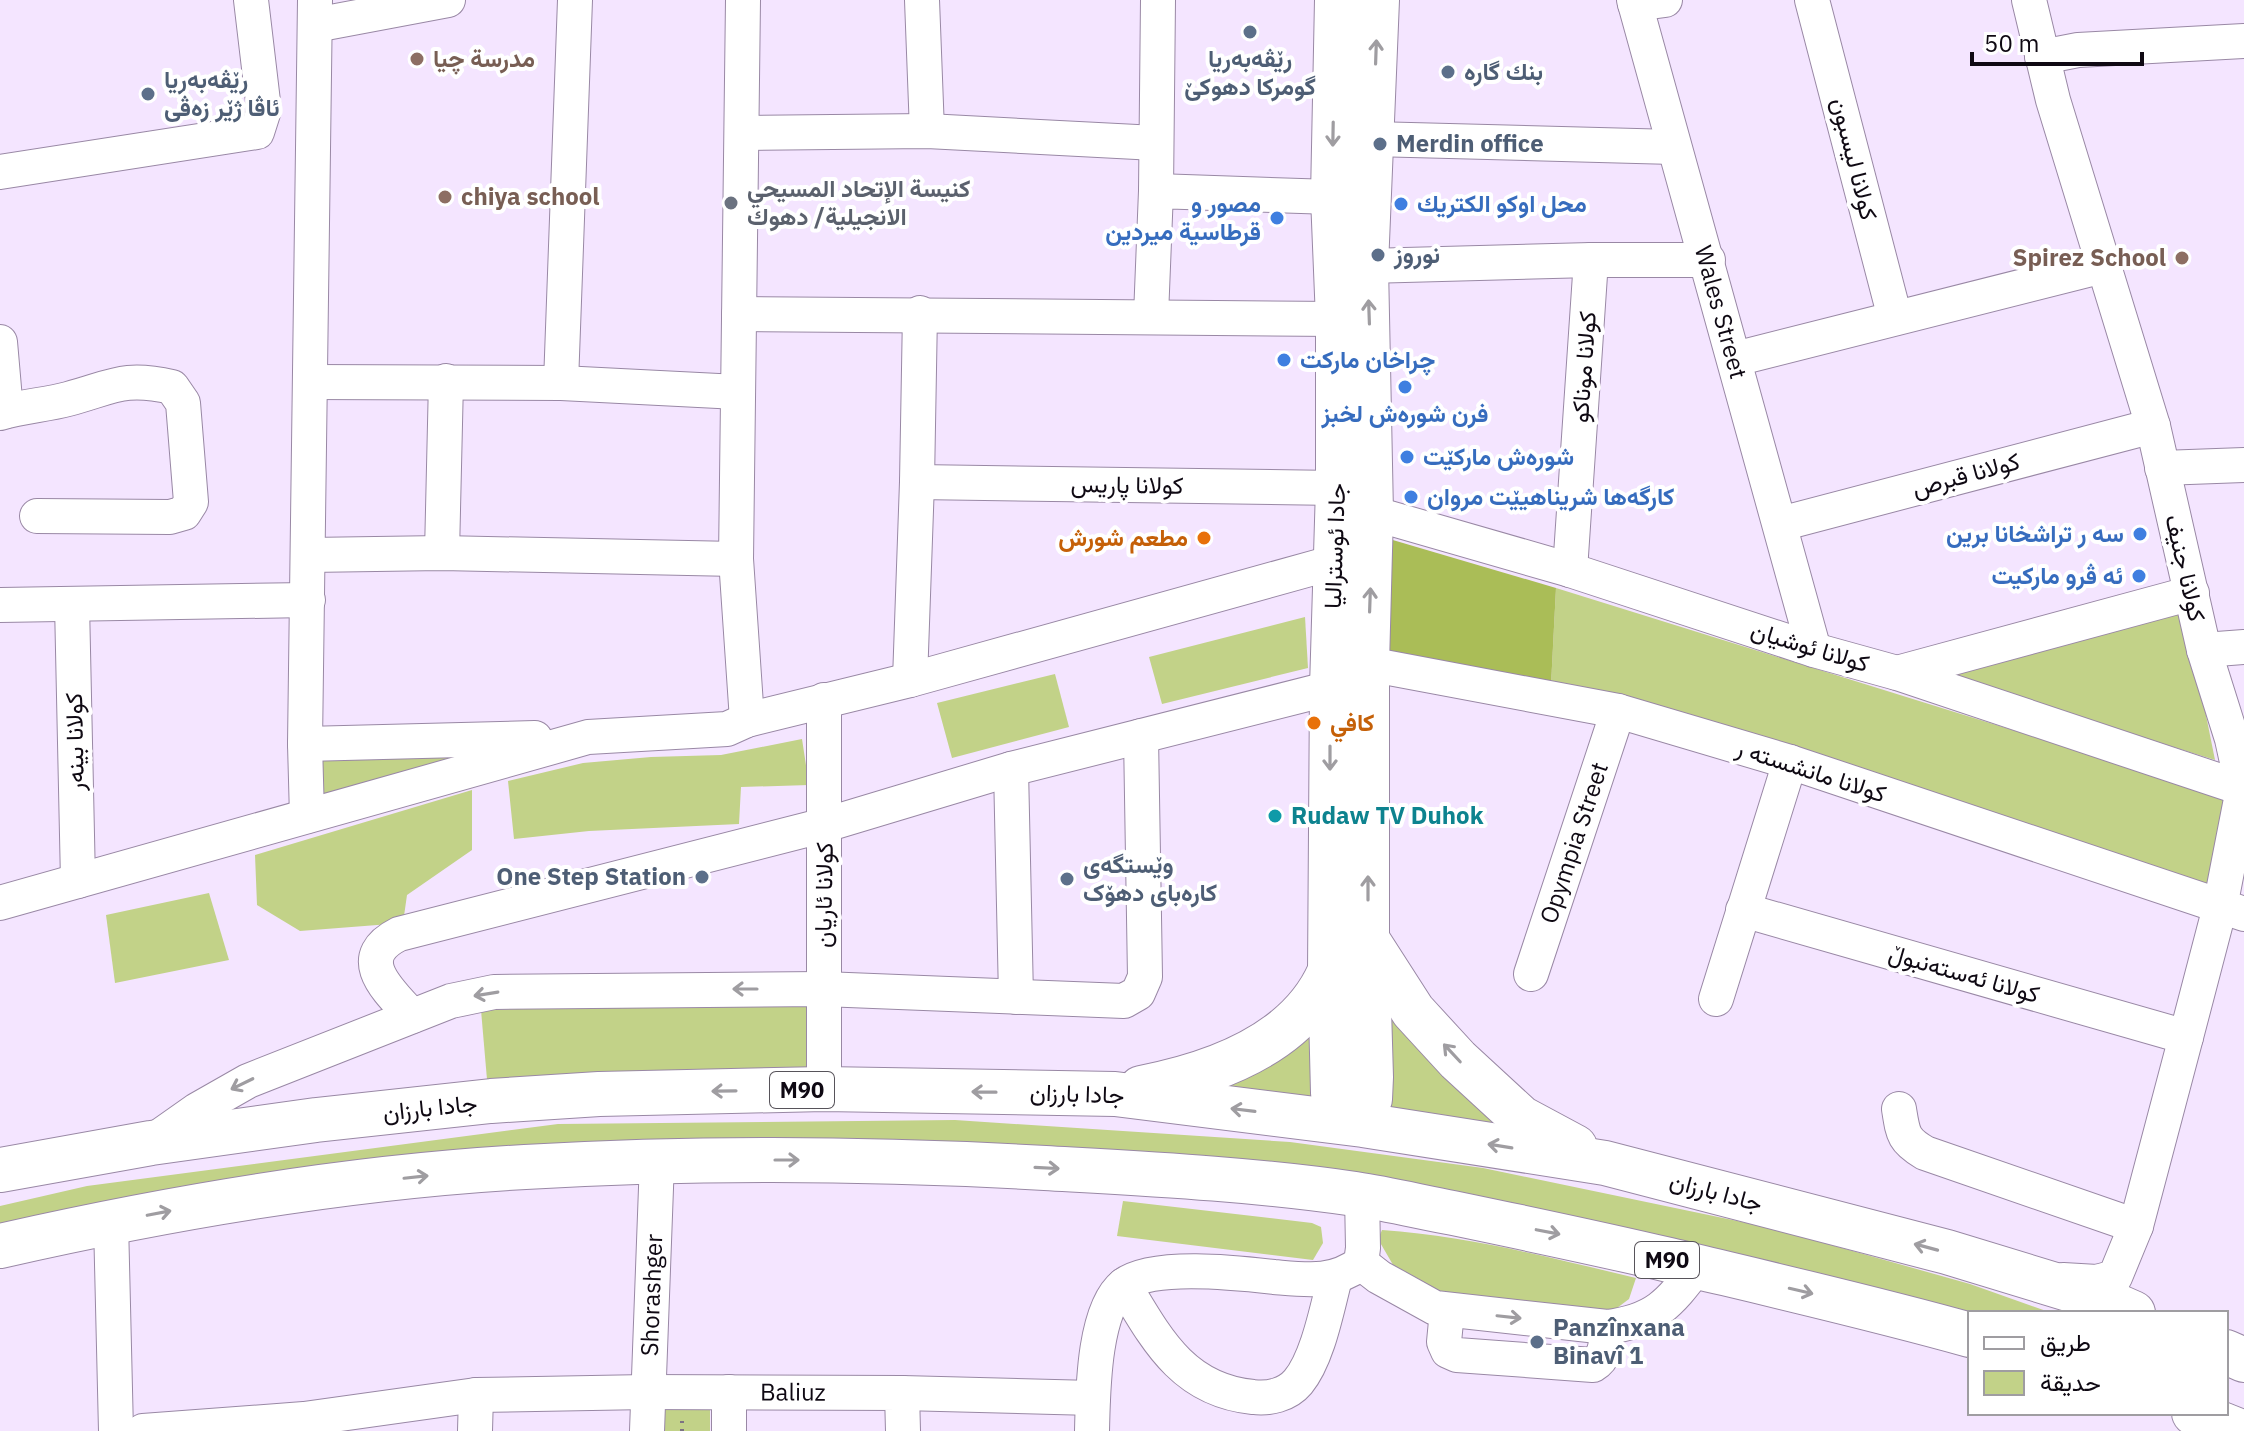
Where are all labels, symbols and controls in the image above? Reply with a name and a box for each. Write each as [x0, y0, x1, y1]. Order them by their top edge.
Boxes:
scale bar [1972, 16, 2142, 66]
marker: رێڤه‌به‌ریا گومركا دهوكێ [1241, 23, 1259, 41]
text: 50 m [1984, 27, 2039, 59]
one-way arrow [1368, 39, 1383, 66]
place label: مدرسة چيا [433, 42, 535, 75]
place label: رێڤه‌به‌ریا گومركا دهوكێ [1184, 42, 1316, 102]
marker: مدرسة چيا [408, 50, 426, 68]
place label: بنك گاره [1464, 55, 1543, 87]
place label: رێڤەبەریا ئاڤا ژێر زەڤی [164, 63, 280, 123]
marker: بنك گاره [1439, 63, 1457, 81]
marker: رێڤەبەریا ئاڤا ژێر زەڤی [139, 85, 157, 103]
street label: كولانا ليسبون [1824, 94, 1886, 223]
one-way arrow [1326, 120, 1341, 147]
place label: Merdin office [1396, 127, 1544, 159]
marker: Merdin office [1371, 135, 1389, 153]
place label: كنيسة الإتحاد المسيحي الانجيلية/ دهوك [747, 172, 970, 232]
place label: chiya school [461, 180, 600, 212]
place label: مصور و قرطاسية ميردين [1105, 187, 1261, 247]
place label: محل اوكو الكتريك [1417, 187, 1587, 219]
marker: chiya school [436, 188, 454, 206]
marker: كنيسة الإتحاد المسيحي الانجيلية/ دهوك [722, 194, 740, 212]
marker: محل اوكو الكتريك [1392, 195, 1410, 213]
marker: مصور و قرطاسية ميردين [1268, 209, 1286, 227]
place label: نوروز [1393, 238, 1440, 270]
place label: Spirez School [2012, 241, 2166, 273]
street label: Wales Street [1688, 242, 1755, 382]
marker: نوروز [1369, 246, 1387, 264]
marker: Spirez School [2173, 249, 2191, 267]
one-way arrow [1361, 299, 1376, 326]
street label: كولانا موناكو [1563, 310, 1603, 424]
place label: چراخان ماركت [1300, 343, 1435, 376]
marker: چراخان ماركت [1275, 351, 1293, 369]
marker: فرن شوره‌ش لخبز [1396, 378, 1414, 396]
place label: فرن شوره‌ش لخبز [1321, 397, 1488, 429]
place label: شوره‌ش ماركێت [1423, 440, 1574, 472]
street label: كولانا قبرص [1908, 444, 2023, 504]
marker: شوره‌ش ماركێت [1398, 448, 1416, 466]
street label: كولانا پاریس [1070, 467, 1184, 502]
place label: كارگه‌ها شريناهيێت مروان [1427, 480, 1675, 512]
street label: جادا ئوسترالیا [1316, 483, 1352, 609]
marker: كارگه‌ها شريناهيێت مروان [1402, 488, 1420, 506]
street label: كولانا جنيف [2158, 511, 2214, 624]
place label: سه ر تراشخانا برين [1946, 517, 2124, 549]
place label: مطعم شورش [1058, 521, 1188, 554]
marker: سه ر تراشخانا برين [2131, 525, 2149, 543]
marker: مطعم شورش [1195, 529, 1213, 547]
place label: ئه ڤرو ماركيت [1992, 559, 2123, 591]
marker: ئه ڤرو ماركيت [2130, 567, 2148, 585]
one-way arrow [1362, 587, 1377, 614]
street label: كولانا ئوشيان [1747, 613, 1873, 679]
street label: كولانا بینه‌ر [57, 693, 91, 792]
place label: كافي [1330, 706, 1375, 743]
marker: كافي [1305, 714, 1323, 732]
street label: كولانا مانشسته ر [1731, 730, 1890, 809]
one-way arrow [1323, 744, 1338, 771]
street label: Opympia Street [1532, 758, 1615, 927]
place label: Rudaw TV Duhok [1291, 799, 1484, 831]
marker: Rudaw TV Duhok [1266, 807, 1284, 825]
street label: كولانا ئاريان [806, 842, 840, 948]
place label: وێستگەی کارەبای دهۆک [1083, 848, 1217, 908]
place label: One Step Station [496, 860, 686, 892]
marker: One Step Station [693, 868, 711, 886]
marker: وێستگەی کارەبای دهۆک [1058, 870, 1076, 888]
one-way arrow [1360, 875, 1376, 902]
street label: كولانا ئەستەنبوڵ [1885, 936, 2043, 1010]
one-way arrow [732, 981, 759, 997]
one-way arrow [474, 987, 499, 1002]
one-way arrow [1443, 1044, 1461, 1064]
road number: M90 [770, 1072, 834, 1108]
street label: جادا بارزان [1029, 1075, 1125, 1111]
one-way arrow [231, 1077, 255, 1092]
one-way arrow [711, 1083, 738, 1099]
one-way arrow [971, 1084, 998, 1099]
street label: جادا بارزان [381, 1086, 479, 1128]
one-way arrow [1230, 1102, 1257, 1117]
one-way arrow [1488, 1138, 1514, 1153]
one-way arrow [773, 1152, 800, 1168]
one-way arrow [1033, 1161, 1060, 1176]
street label: جادا بارزان [1666, 1163, 1766, 1219]
one-way arrow [402, 1169, 429, 1184]
one-way arrow [145, 1205, 171, 1220]
one-way arrow [1535, 1225, 1560, 1240]
street label: Shorashger [633, 1233, 669, 1357]
one-way arrow [1913, 1238, 1939, 1253]
road number: M90 [1635, 1242, 1699, 1278]
one-way arrow [1788, 1284, 1813, 1299]
one-way arrow [1495, 1310, 1522, 1325]
place label: Panzînxana Binavî 1 [1553, 1311, 1685, 1371]
legend [1968, 1311, 2228, 1415]
text: طريق [2040, 1326, 2091, 1358]
marker: Panzînxana Binavî 1 [1528, 1333, 1546, 1351]
text: حديقة [2040, 1366, 2101, 1398]
street label: Baliuz [760, 1375, 826, 1408]

